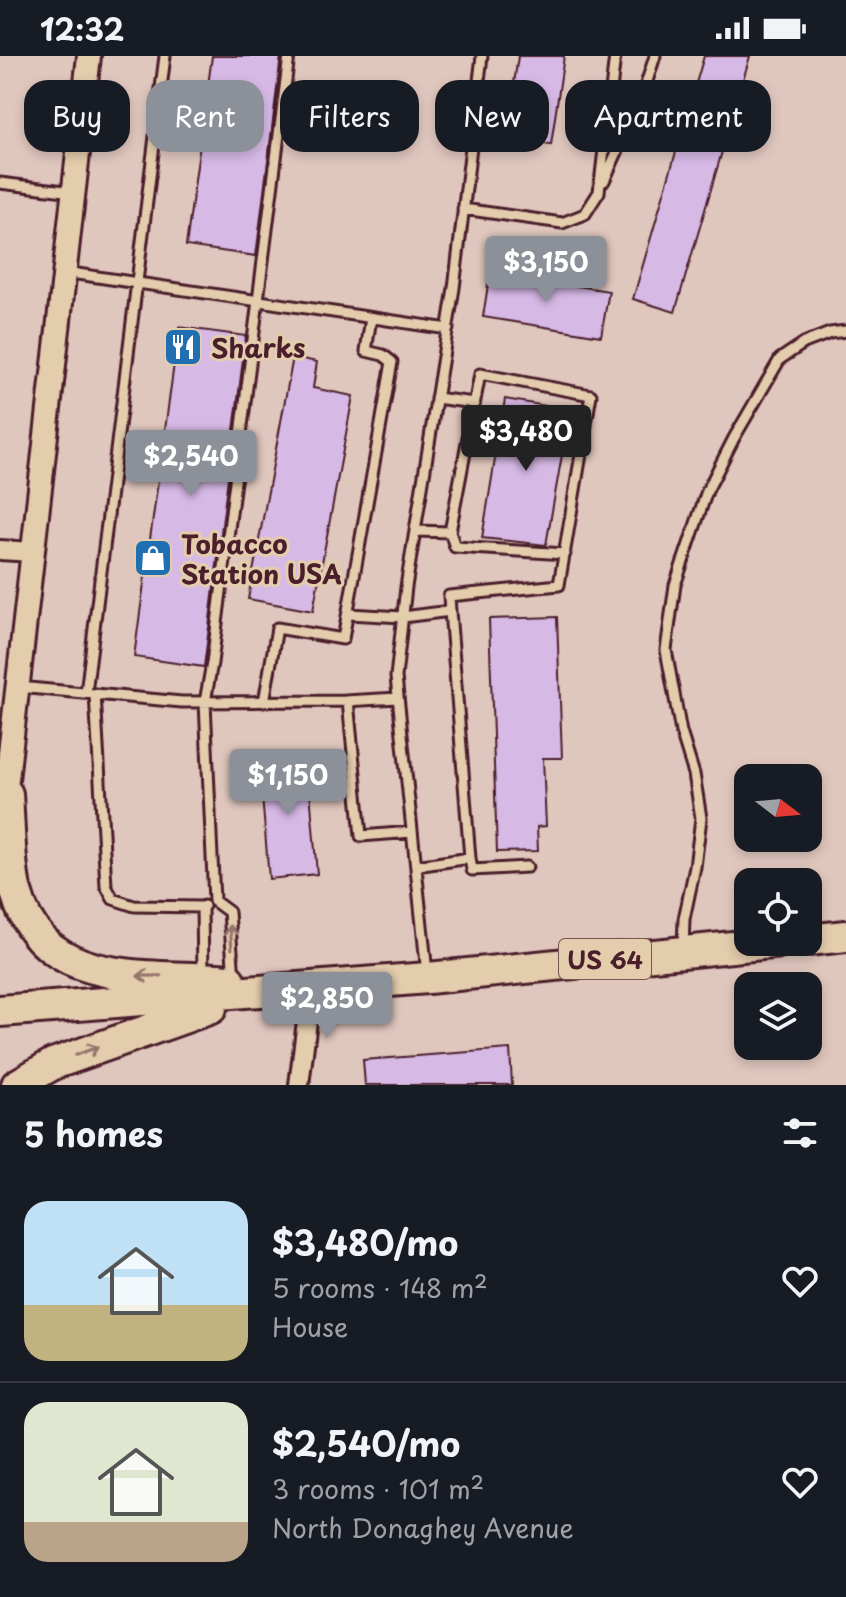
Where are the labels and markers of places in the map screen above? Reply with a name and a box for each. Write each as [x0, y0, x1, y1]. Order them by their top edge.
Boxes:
pin: $3,150 [481, 236, 611, 304]
restaurant icon: Sharks [162, 326, 204, 368]
place label: Sharks [211, 328, 305, 367]
pin: $3,480 [461, 405, 591, 473]
pin: $2,540 [126, 430, 256, 498]
place label: Tobacco Station USA [181, 524, 342, 593]
shop icon: Tobacco Station USA [132, 537, 174, 579]
pin: $1,150 [223, 749, 353, 817]
pin: $2,850 [262, 972, 392, 1040]

